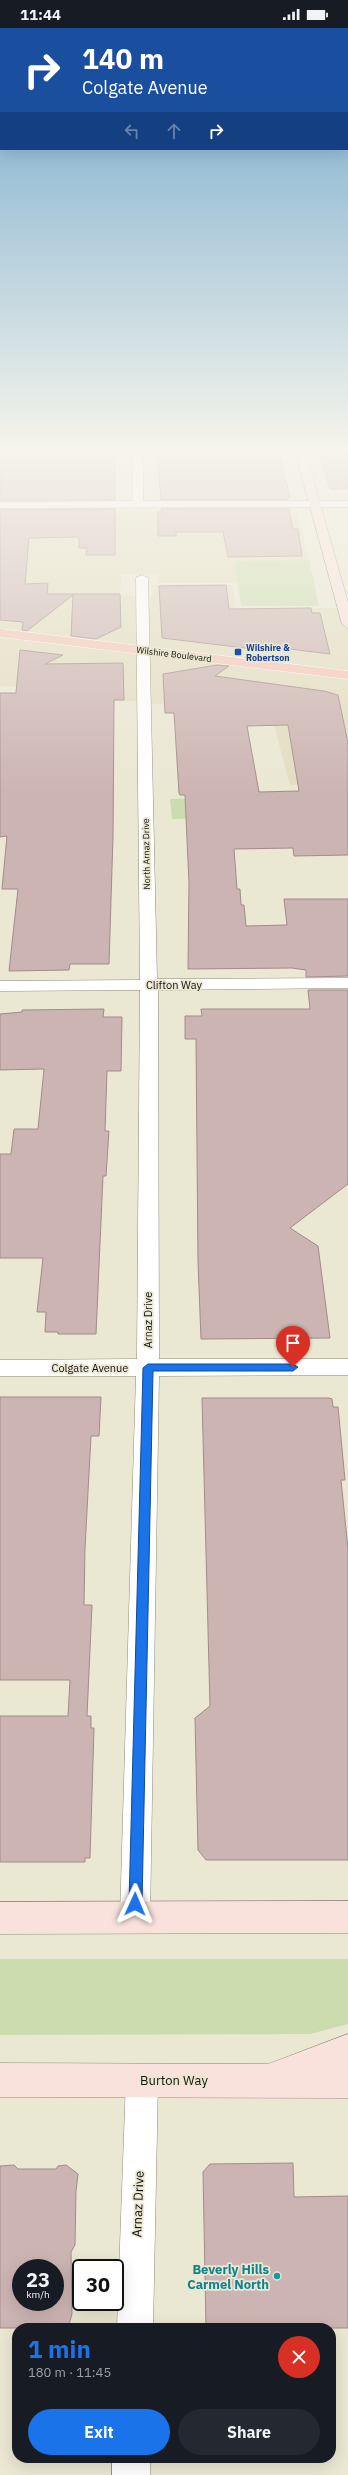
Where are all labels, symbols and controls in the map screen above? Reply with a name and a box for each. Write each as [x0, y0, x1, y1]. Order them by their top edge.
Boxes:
text: 11:44 [20, 5, 61, 24]
text: 140 m [82, 40, 164, 77]
icon: right [16, 44, 68, 96]
text: Colgate Avenue [82, 76, 208, 99]
icon: left [121, 120, 143, 142]
icon: ahead [163, 120, 185, 142]
icon: right [205, 120, 227, 142]
place label: Wilshire & Robertson [246, 642, 290, 663]
street label: Wilshire Boulevard [136, 644, 212, 664]
marker: Wilshire & Robertson [233, 647, 243, 657]
street label: North Arnaz Drive [140, 818, 152, 890]
street label: Clifton Way [146, 978, 202, 992]
street label: Arnaz Drive [141, 1292, 155, 1348]
pin [276, 1326, 310, 1367]
icon: arrive [282, 1332, 304, 1354]
street label: Colgate Avenue [52, 1361, 128, 1375]
position arrow [114, 1883, 156, 1925]
street label: Burton Way [140, 2072, 208, 2089]
street label: Arnaz Drive [128, 2170, 148, 2238]
speed limit sign: 30 [72, 2259, 124, 2311]
place label: Beverly Hills Carmel North [187, 2261, 269, 2293]
text: 23 [26, 2266, 50, 2293]
marker: Beverly Hills Carmel North [272, 2271, 282, 2281]
text: km/h [26, 2288, 50, 2301]
text: 1 min [28, 2333, 91, 2365]
button: close [278, 2336, 320, 2378]
text: 180 m · 11:45 [28, 2364, 111, 2381]
button: Exit [28, 2409, 170, 2455]
button: Share [178, 2409, 320, 2455]

